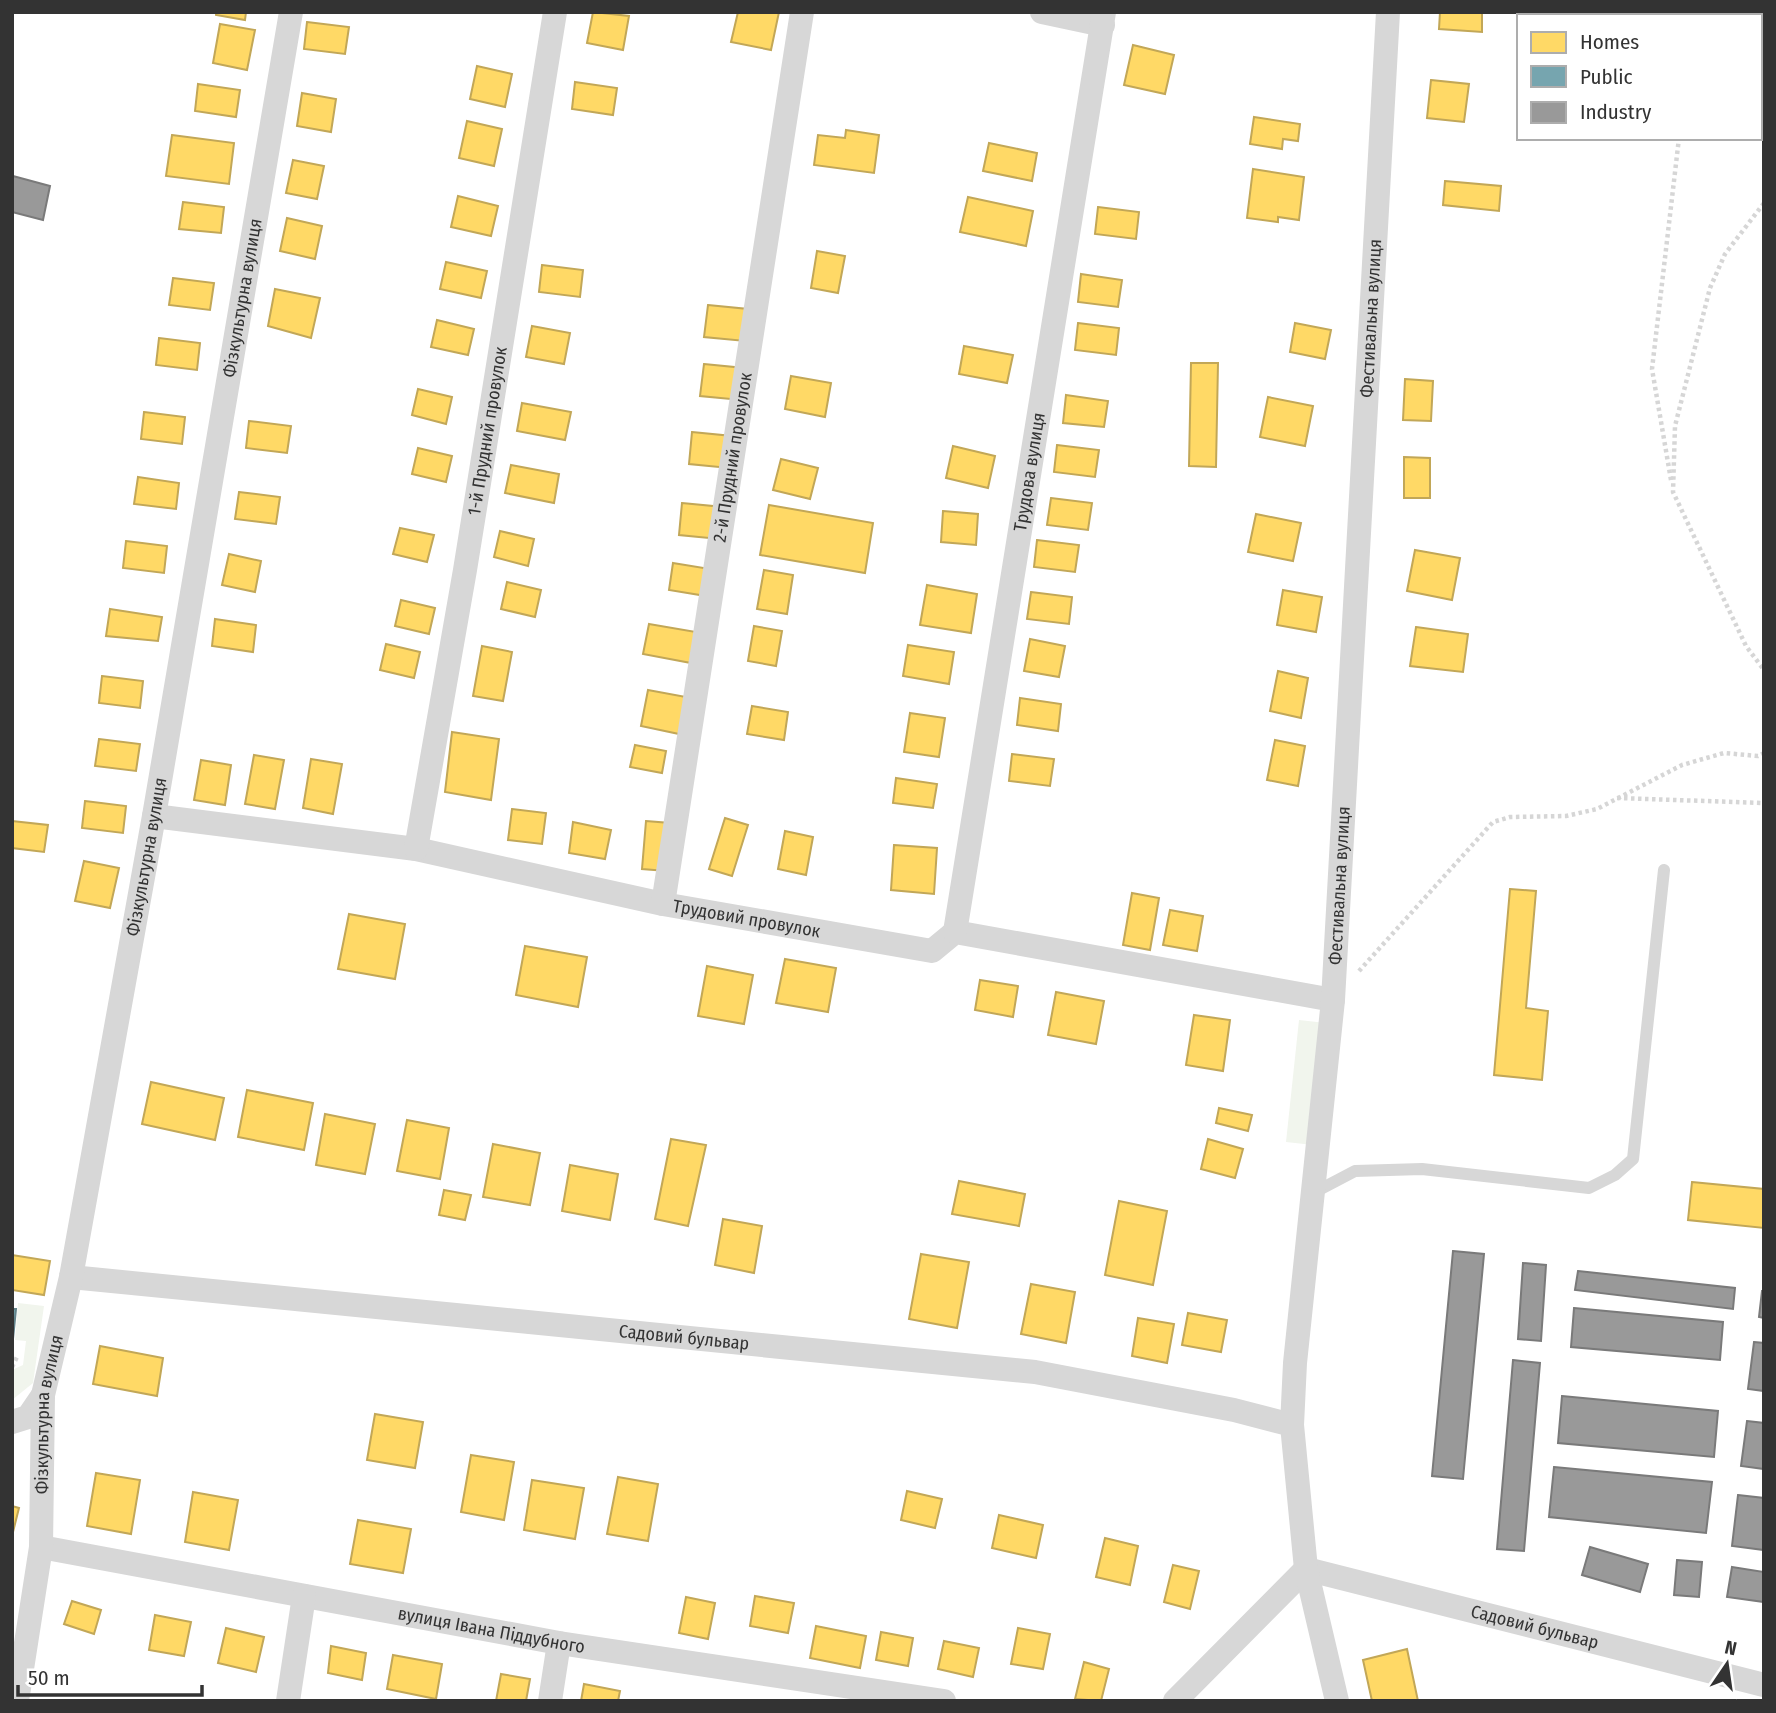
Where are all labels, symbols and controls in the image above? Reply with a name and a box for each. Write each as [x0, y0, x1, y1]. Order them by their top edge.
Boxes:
legend [1517, 14, 1762, 140]
text: Homes [1580, 29, 1639, 55]
text: Public [1580, 64, 1632, 90]
text: Industry [1580, 99, 1652, 125]
street label: Фізкультурна вулиця [218, 217, 267, 379]
street label: Фестивальна вулиця [1356, 238, 1386, 398]
street label: 1-й Прудний провулок [463, 345, 512, 517]
street label: 2-й Прудний провулок [709, 370, 757, 544]
street label: Трудова вулиця [1009, 411, 1050, 533]
street label: Фізкультурна вулиця [122, 776, 171, 938]
street label: Фестивальна вулиця [1324, 806, 1355, 965]
street label: Трудовий провулок [671, 895, 823, 942]
street label: Садовий бульвар [618, 1320, 750, 1355]
street label: Фізкультурна вулиця [31, 1333, 68, 1494]
street label: Садовий бульвар [1469, 1600, 1601, 1654]
street label: вулиця Івана Піддубного [396, 1602, 586, 1658]
north arrow [1692, 1629, 1762, 1699]
text: N [1723, 1635, 1739, 1660]
scale bar [18, 1654, 201, 1698]
text: 50 m [28, 1665, 70, 1691]

